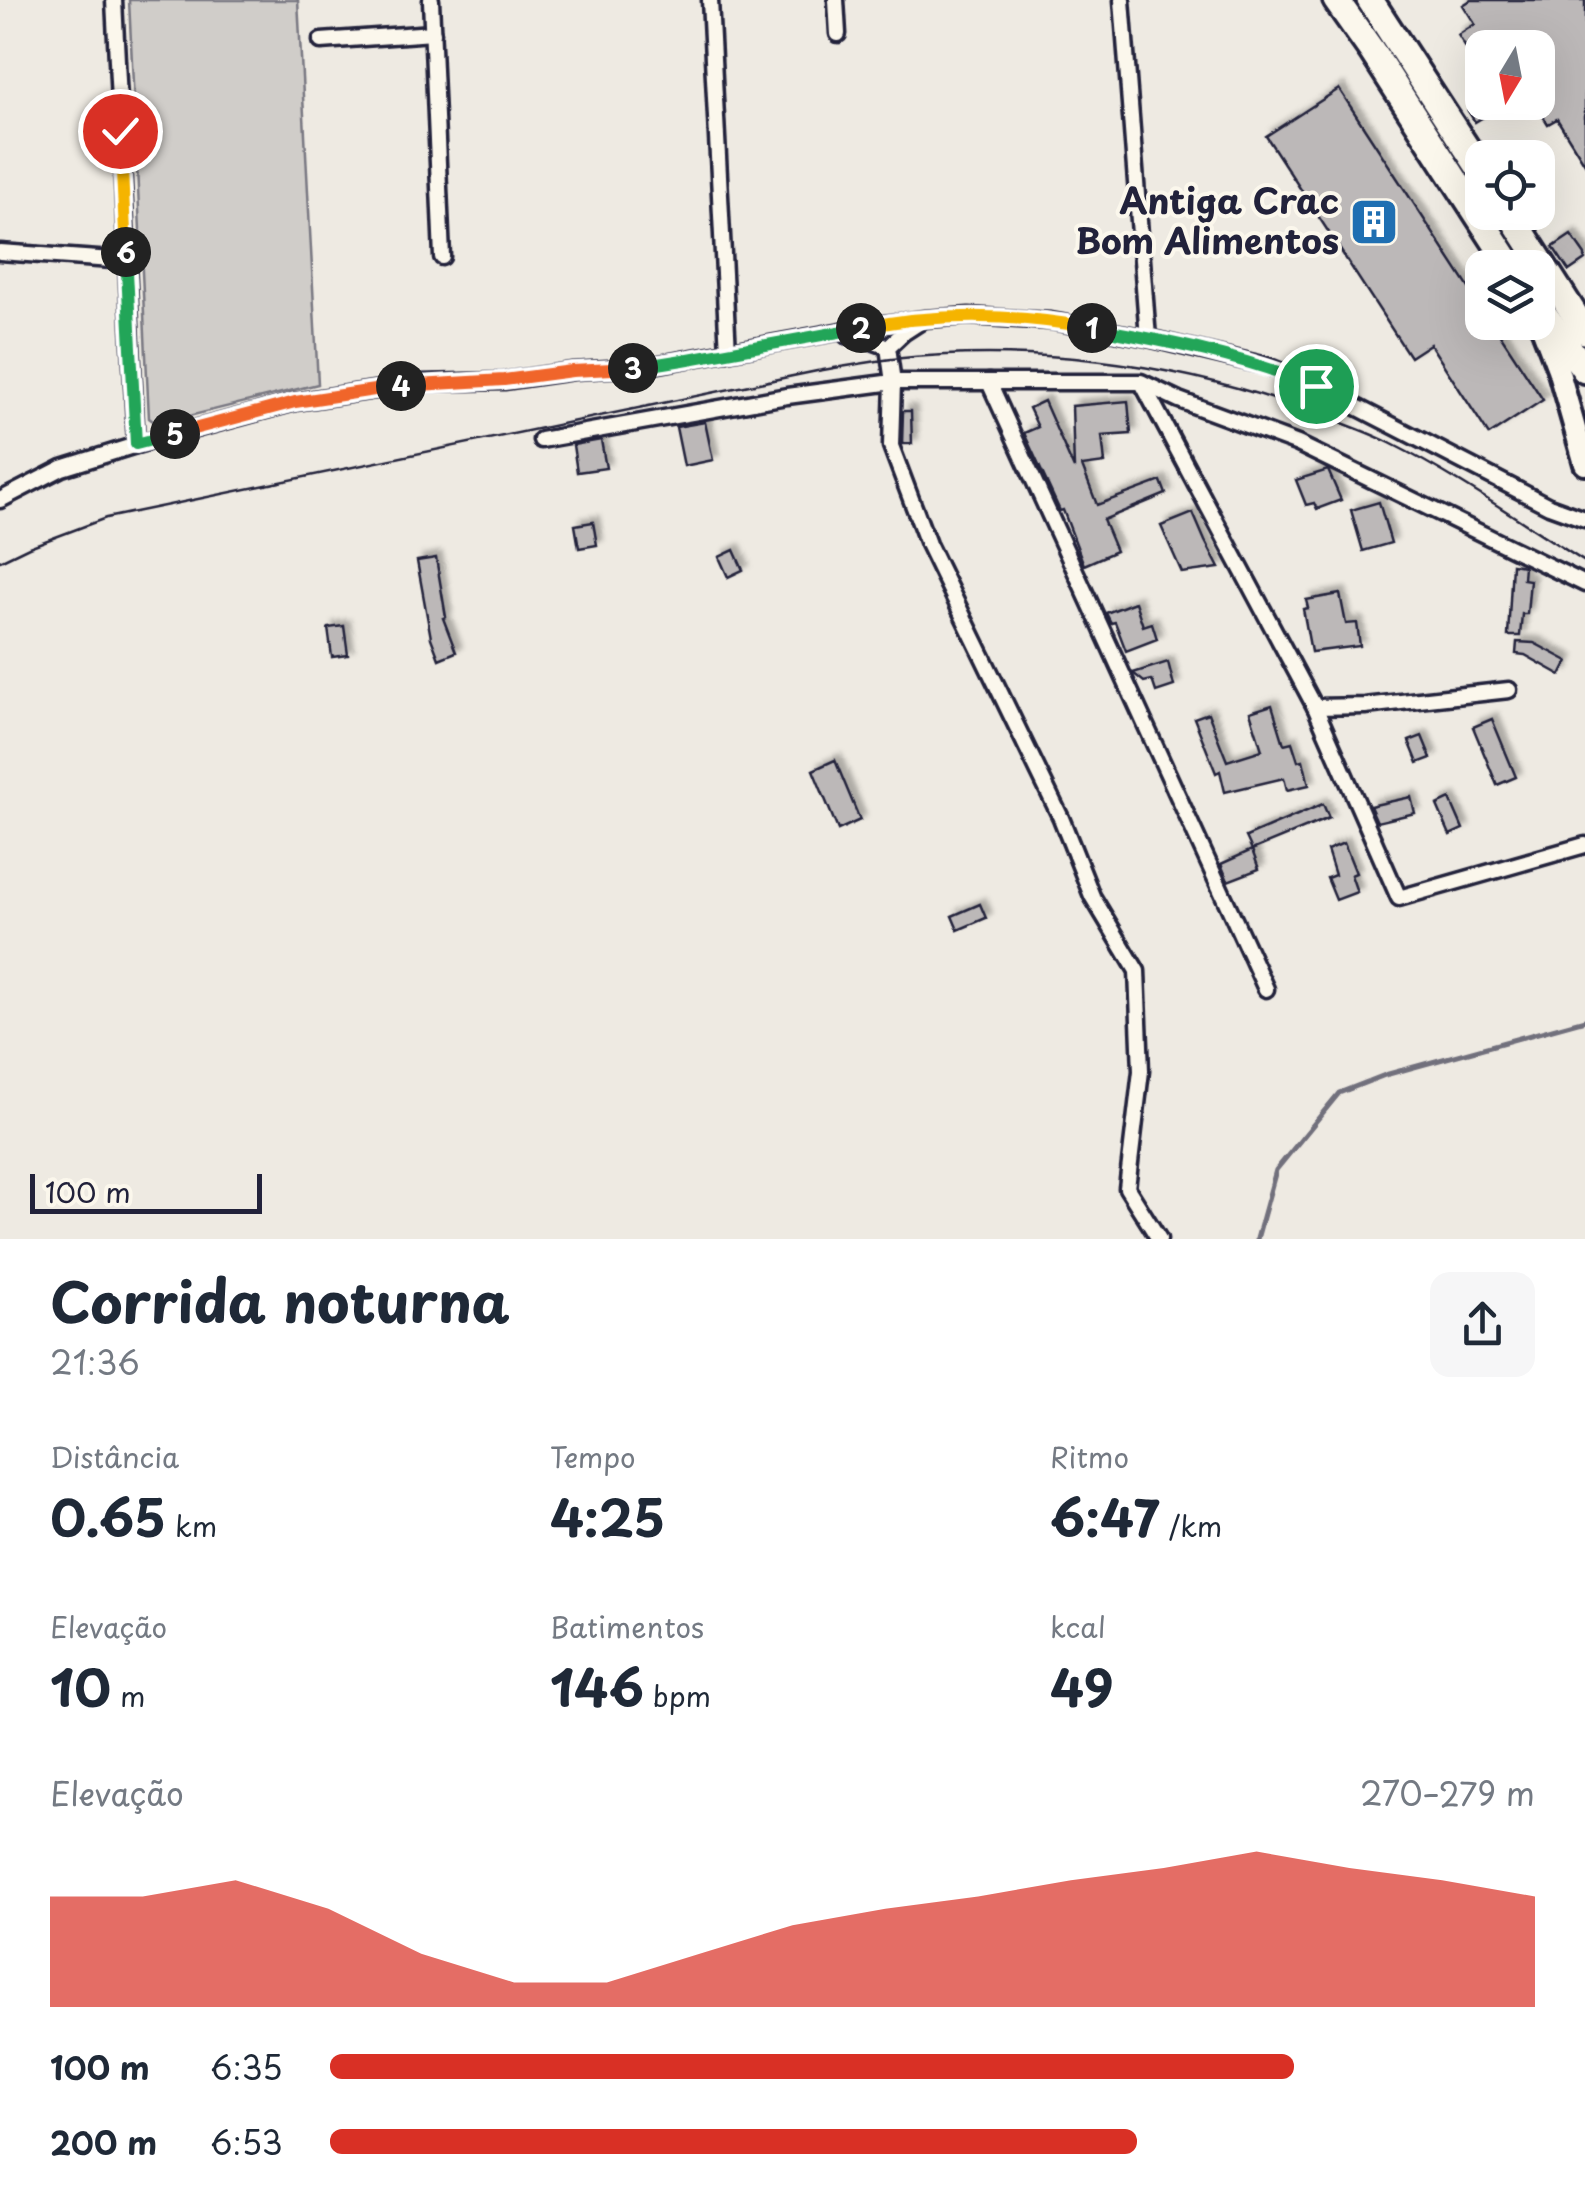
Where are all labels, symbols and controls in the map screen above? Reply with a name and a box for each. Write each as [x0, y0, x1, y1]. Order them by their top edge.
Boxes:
north arrow [1465, 30, 1555, 120]
map controls [1465, 30, 1555, 340]
pin [78, 89, 163, 174]
icon: check [93, 104, 148, 159]
button: locate [1465, 140, 1555, 230]
place label: Antiga Crac Bom Alimentos [1075, 173, 1339, 266]
building icon: Antiga Crac Bom Alimentos [1348, 196, 1400, 248]
pin: 6 [101, 227, 151, 277]
text: 6 [116, 230, 136, 273]
button: layers [1465, 250, 1555, 340]
pin: 2 [836, 303, 886, 353]
pin: 1 [1067, 303, 1117, 353]
text: 2 [851, 306, 871, 349]
text: 1 [1085, 306, 1099, 349]
pin: 3 [608, 343, 658, 393]
pin [1274, 344, 1359, 429]
text: 3 [624, 346, 642, 389]
icon: arrive [1289, 359, 1344, 414]
pin: 4 [376, 361, 426, 411]
text: 4 [391, 364, 411, 407]
pin: 5 [150, 409, 200, 459]
text: 5 [166, 412, 184, 455]
scale bar [30, 1169, 262, 1214]
text: 100 m [45, 1170, 131, 1213]
text: Corrida noturna [50, 1259, 510, 1342]
button: share [1430, 1272, 1535, 1377]
text: 21:36 [50, 1338, 140, 1386]
text: Distância [50, 1435, 179, 1478]
text: Tempo [550, 1435, 636, 1478]
text: Ritmo [1050, 1435, 1129, 1478]
text: 0.65 [50, 1478, 166, 1554]
text: 4:25 [550, 1478, 665, 1554]
text: 6:47 [1050, 1478, 1160, 1554]
text: km [166, 1504, 217, 1547]
text: /km [1160, 1504, 1222, 1547]
text: Elevação [50, 1605, 167, 1648]
text: Batimentos [550, 1605, 704, 1648]
text: kcal [1050, 1605, 1106, 1648]
text: 10 [50, 1648, 111, 1724]
text: 146 [550, 1648, 644, 1724]
text: 49 [1050, 1648, 1114, 1724]
text: m [111, 1674, 146, 1717]
text: bpm [644, 1674, 711, 1717]
text: Elevação [50, 1769, 184, 1817]
text: 270–279 m [1360, 1769, 1535, 1817]
text: 100 m [50, 2043, 150, 2091]
text: 6:35 [210, 2043, 283, 2091]
text: 200 m [50, 2118, 157, 2166]
text: 6:53 [210, 2118, 283, 2166]

